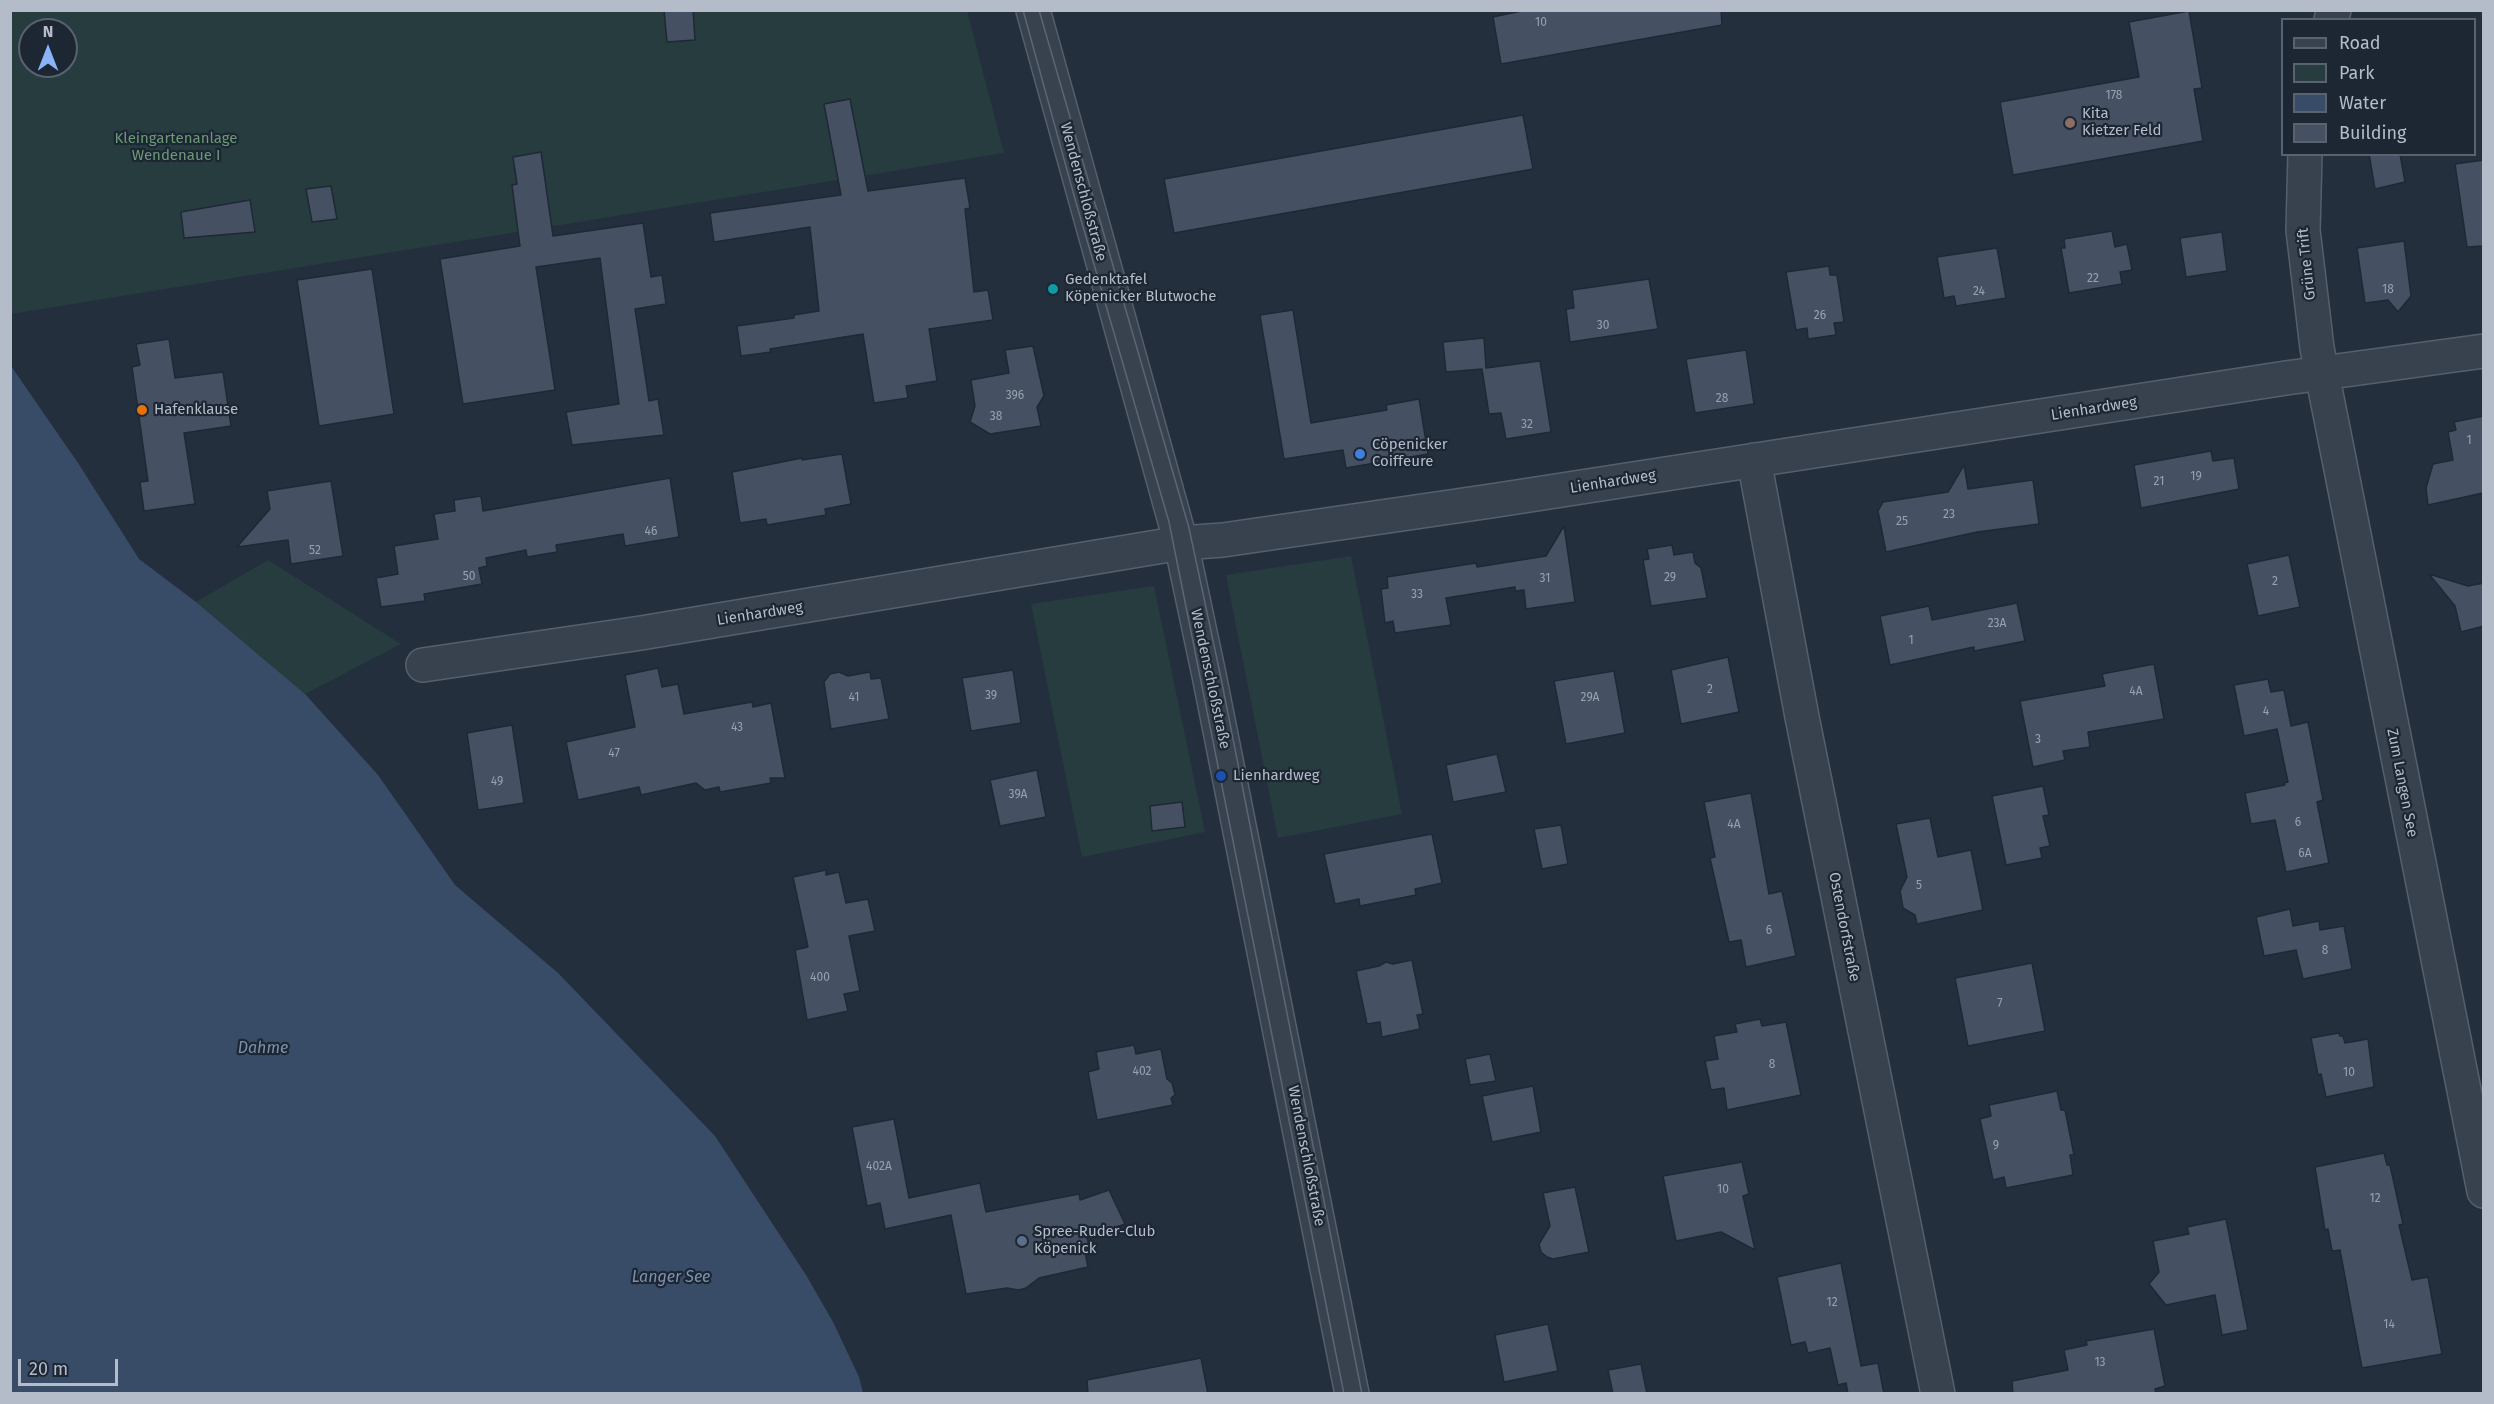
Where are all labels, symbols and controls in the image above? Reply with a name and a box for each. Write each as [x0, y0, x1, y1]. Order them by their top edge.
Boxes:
house number: 10 [1535, 16, 1547, 30]
north arrow [18, 18, 78, 78]
legend [2281, 18, 2476, 156]
text: N [43, 22, 53, 41]
text: Road [2339, 32, 2381, 54]
text: Park [2339, 62, 2374, 84]
house number: 178 [2106, 89, 2122, 103]
text: Water [2339, 92, 2386, 114]
place label: Kita Kietzer Feld [2082, 105, 2161, 140]
marker: Kita Kietzer Feld [2063, 116, 2077, 130]
street label: Wendenschloßstraße [1056, 121, 1110, 263]
text: Building [2339, 122, 2406, 144]
park label: Kleingartenanlage Wendenaue I [115, 130, 237, 165]
street label: Grüne Trift [2294, 227, 2320, 301]
place label: Gedenktafel Köpenicker Blutwoche [1065, 271, 1216, 306]
house number: 22 [2087, 272, 2099, 286]
marker: Gedenktafel Köpenicker Blutwoche [1046, 282, 1060, 296]
house number: 18 [2382, 283, 2394, 297]
house number: 24 [1973, 285, 1985, 299]
house number: 26 [1814, 309, 1826, 323]
house number: 30 [1597, 319, 1609, 333]
house number: 396 [1006, 389, 1024, 403]
house number: 28 [1716, 392, 1728, 406]
street label: Lienhardweg [2050, 393, 2138, 425]
place label: Hafenklause [154, 401, 238, 419]
marker: Hafenklause [135, 403, 149, 417]
house number: 38 [990, 410, 1002, 424]
house number: 32 [1521, 418, 1533, 432]
house number: 1 [2466, 434, 2472, 448]
place label: Cöpenicker Coiffeure [1372, 436, 1448, 471]
marker: Cöpenicker Coiffeure [1353, 447, 1367, 461]
street label: Lienhardweg [1569, 466, 1657, 498]
house number: 19 [2190, 470, 2202, 484]
house number: 21 [2154, 475, 2164, 489]
house number: 23 [1943, 508, 1955, 522]
house number: 25 [1896, 515, 1908, 529]
house number: 46 [645, 525, 657, 539]
house number: 52 [309, 544, 321, 558]
house number: 50 [463, 570, 475, 584]
house number: 29 [1664, 571, 1676, 585]
house number: 31 [1540, 572, 1550, 586]
house number: 2 [2272, 575, 2278, 589]
house number: 33 [1411, 588, 1423, 602]
street label: Lienhardweg [716, 598, 804, 630]
street label: Wendenschloßstraße [1186, 607, 1234, 751]
house number: 23A [1988, 617, 2006, 631]
house number: 1 [1908, 634, 1914, 648]
house number: 2 [1707, 683, 1713, 697]
house number: 4A [2129, 685, 2143, 699]
house number: 39 [985, 689, 997, 703]
house number: 41 [849, 691, 859, 705]
house number: 29A [1581, 691, 1599, 705]
house number: 4 [2263, 705, 2269, 719]
house number: 43 [731, 721, 743, 735]
street label: Zum Langen See [2383, 727, 2421, 839]
house number: 3 [2035, 733, 2041, 747]
house number: 47 [608, 747, 620, 761]
place label: Lienhardweg [1233, 767, 1320, 785]
marker: Lienhardweg [1214, 769, 1228, 783]
house number: 49 [491, 775, 503, 789]
house number: 39A [1009, 788, 1027, 802]
house number: 6 [2295, 816, 2301, 830]
house number: 4A [1727, 818, 1741, 832]
house number: 6A [2298, 847, 2312, 861]
street label: Ostendorfstraße [1825, 871, 1863, 983]
house number: 5 [1916, 879, 1922, 893]
house number: 6 [1766, 924, 1772, 938]
house number: 8 [2322, 944, 2328, 958]
house number: 400 [810, 971, 830, 985]
house number: 7 [1997, 997, 2003, 1011]
water label: Dahme [238, 1039, 288, 1059]
house number: 8 [1769, 1058, 1775, 1072]
house number: 402 [1133, 1065, 1151, 1079]
house number: 10 [2343, 1066, 2355, 1080]
street label: Wendenschloßstraße [1284, 1084, 1328, 1228]
house number: 9 [1993, 1139, 1999, 1153]
house number: 402A [866, 1160, 892, 1174]
house number: 10 [1717, 1183, 1729, 1197]
house number: 12 [2369, 1192, 2381, 1206]
place label: Spree-Ruder-Club Köpenick [1034, 1223, 1155, 1258]
marker: Spree-Ruder-Club Köpenick [1015, 1234, 1029, 1248]
water label: Langer See [632, 1268, 710, 1288]
house number: 12 [1826, 1296, 1838, 1310]
house number: 14 [2383, 1318, 2395, 1332]
scale bar [21, 1347, 122, 1385]
house number: 13 [2094, 1356, 2106, 1370]
text: 20 m [29, 1358, 68, 1380]

